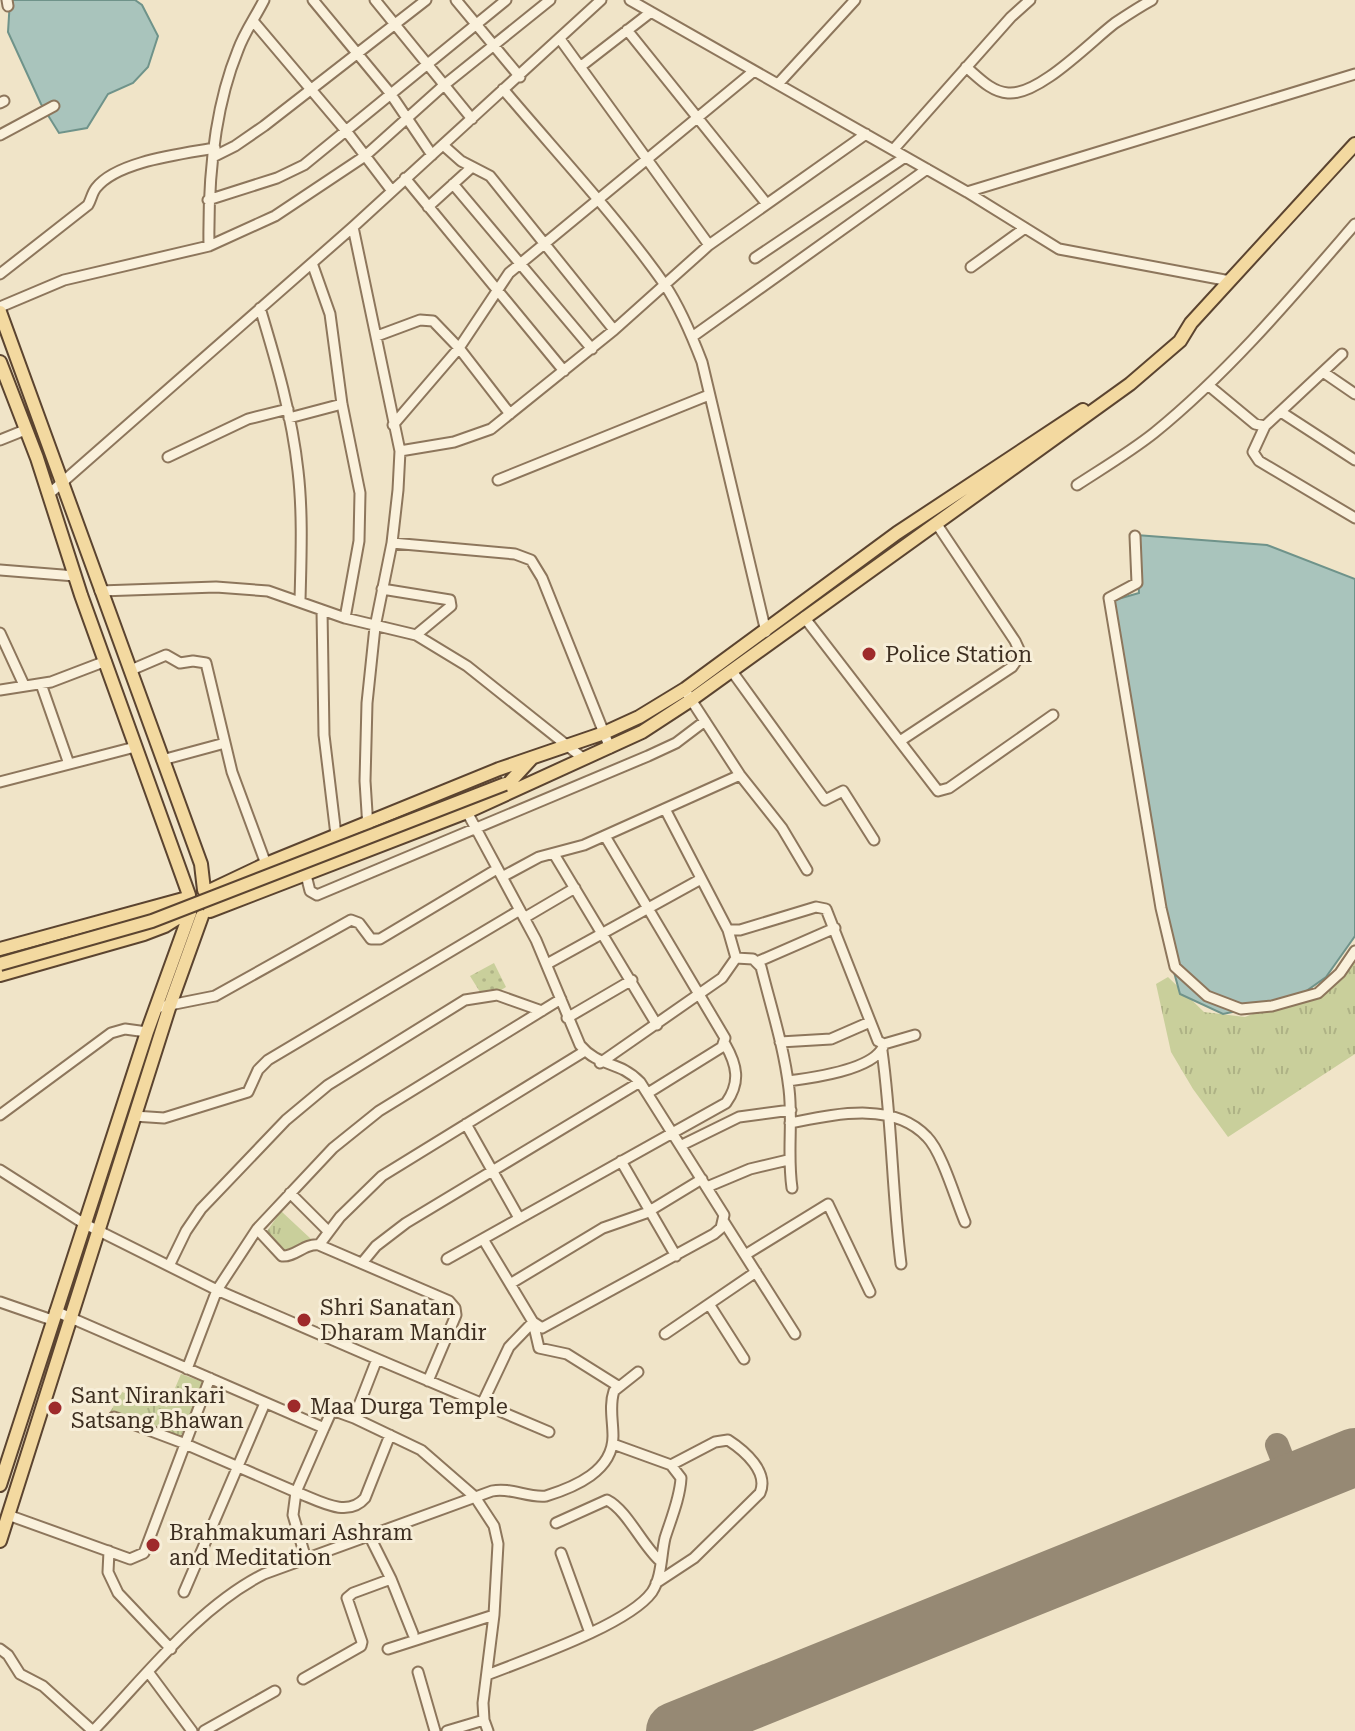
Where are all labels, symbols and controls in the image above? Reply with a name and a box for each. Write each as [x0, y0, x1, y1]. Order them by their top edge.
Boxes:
place label: Police Station [885, 642, 1032, 667]
marker: Police Station [860, 645, 878, 663]
place label: Shri Sanatan Dharam Mandir [320, 1295, 487, 1345]
marker: Shri Sanatan Dharam Mandir [295, 1311, 313, 1329]
place label: Sant Nirankari Satsang Bhawan [71, 1383, 244, 1433]
place label: Maa Durga Temple [310, 1394, 508, 1419]
marker: Maa Durga Temple [285, 1397, 303, 1415]
marker: Sant Nirankari Satsang Bhawan [46, 1399, 64, 1417]
place label: Brahmakumari Ashram and Meditation [169, 1520, 413, 1570]
marker: Brahmakumari Ashram and Meditation [144, 1536, 162, 1554]

